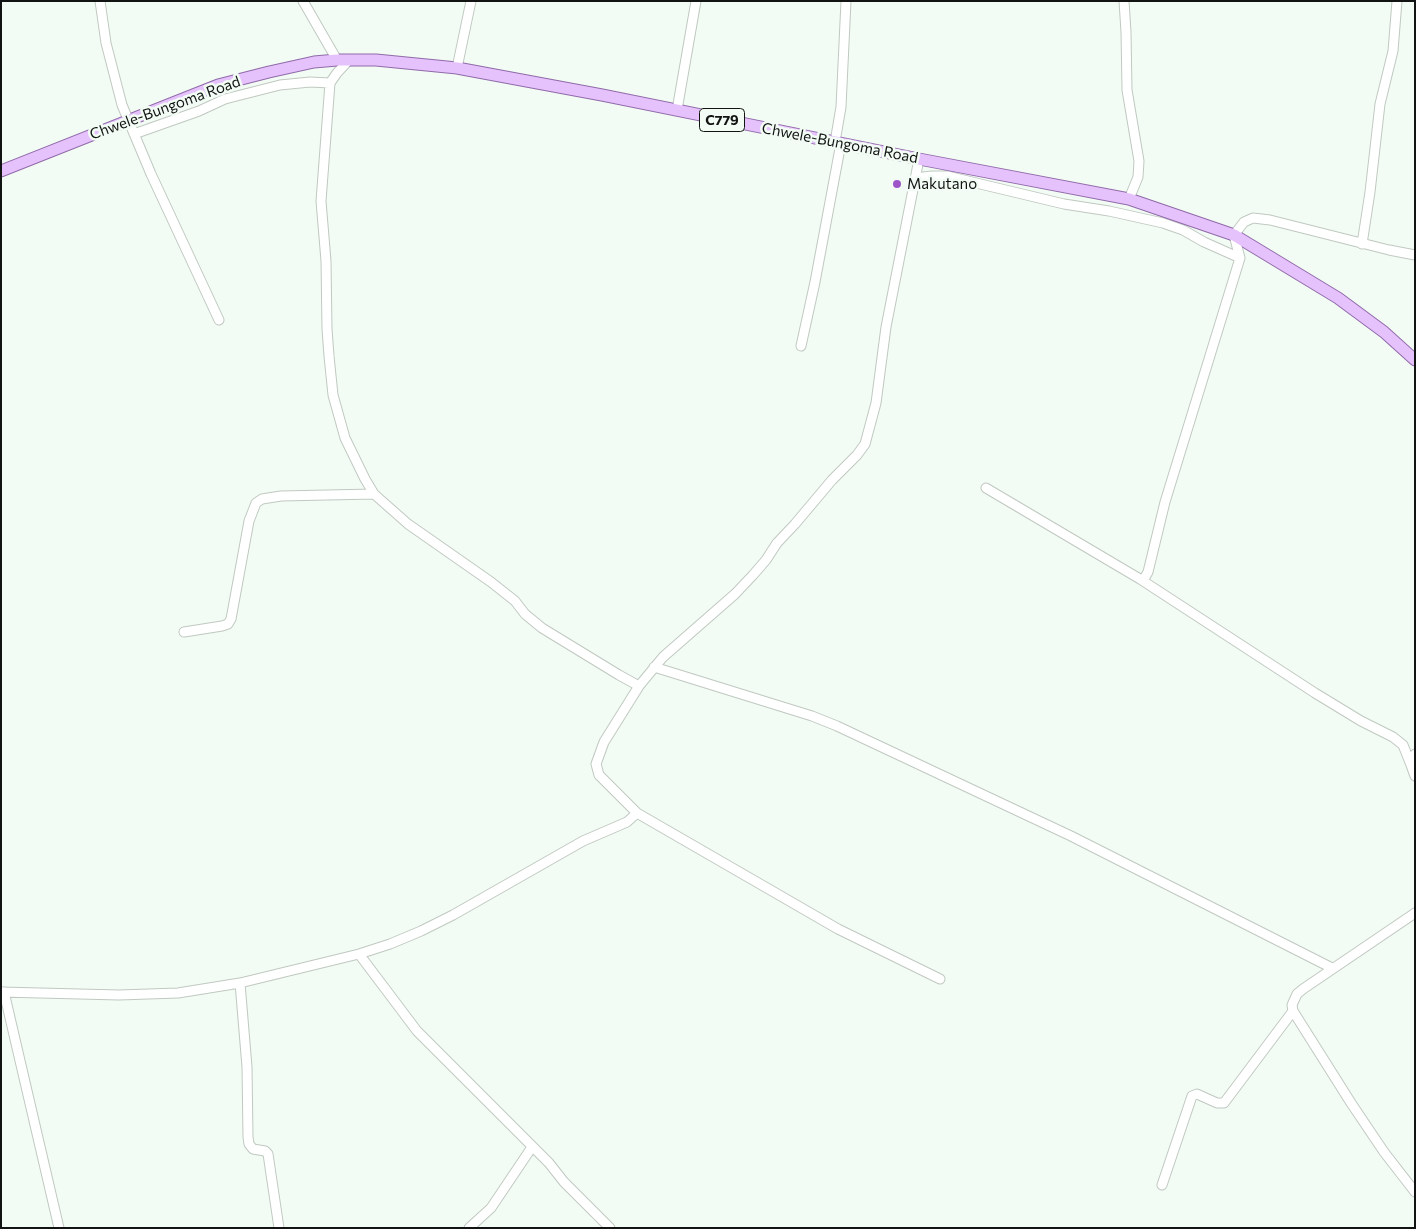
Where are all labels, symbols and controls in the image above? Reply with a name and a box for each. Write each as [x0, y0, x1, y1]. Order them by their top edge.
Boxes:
street label: Chwele-Bungoma Road [87, 72, 243, 144]
road number: C779 [700, 108, 744, 132]
street label: Chwele-Bungoma Road [760, 119, 920, 167]
place label: Makutano [907, 175, 977, 193]
marker: Makutano [891, 178, 903, 190]

